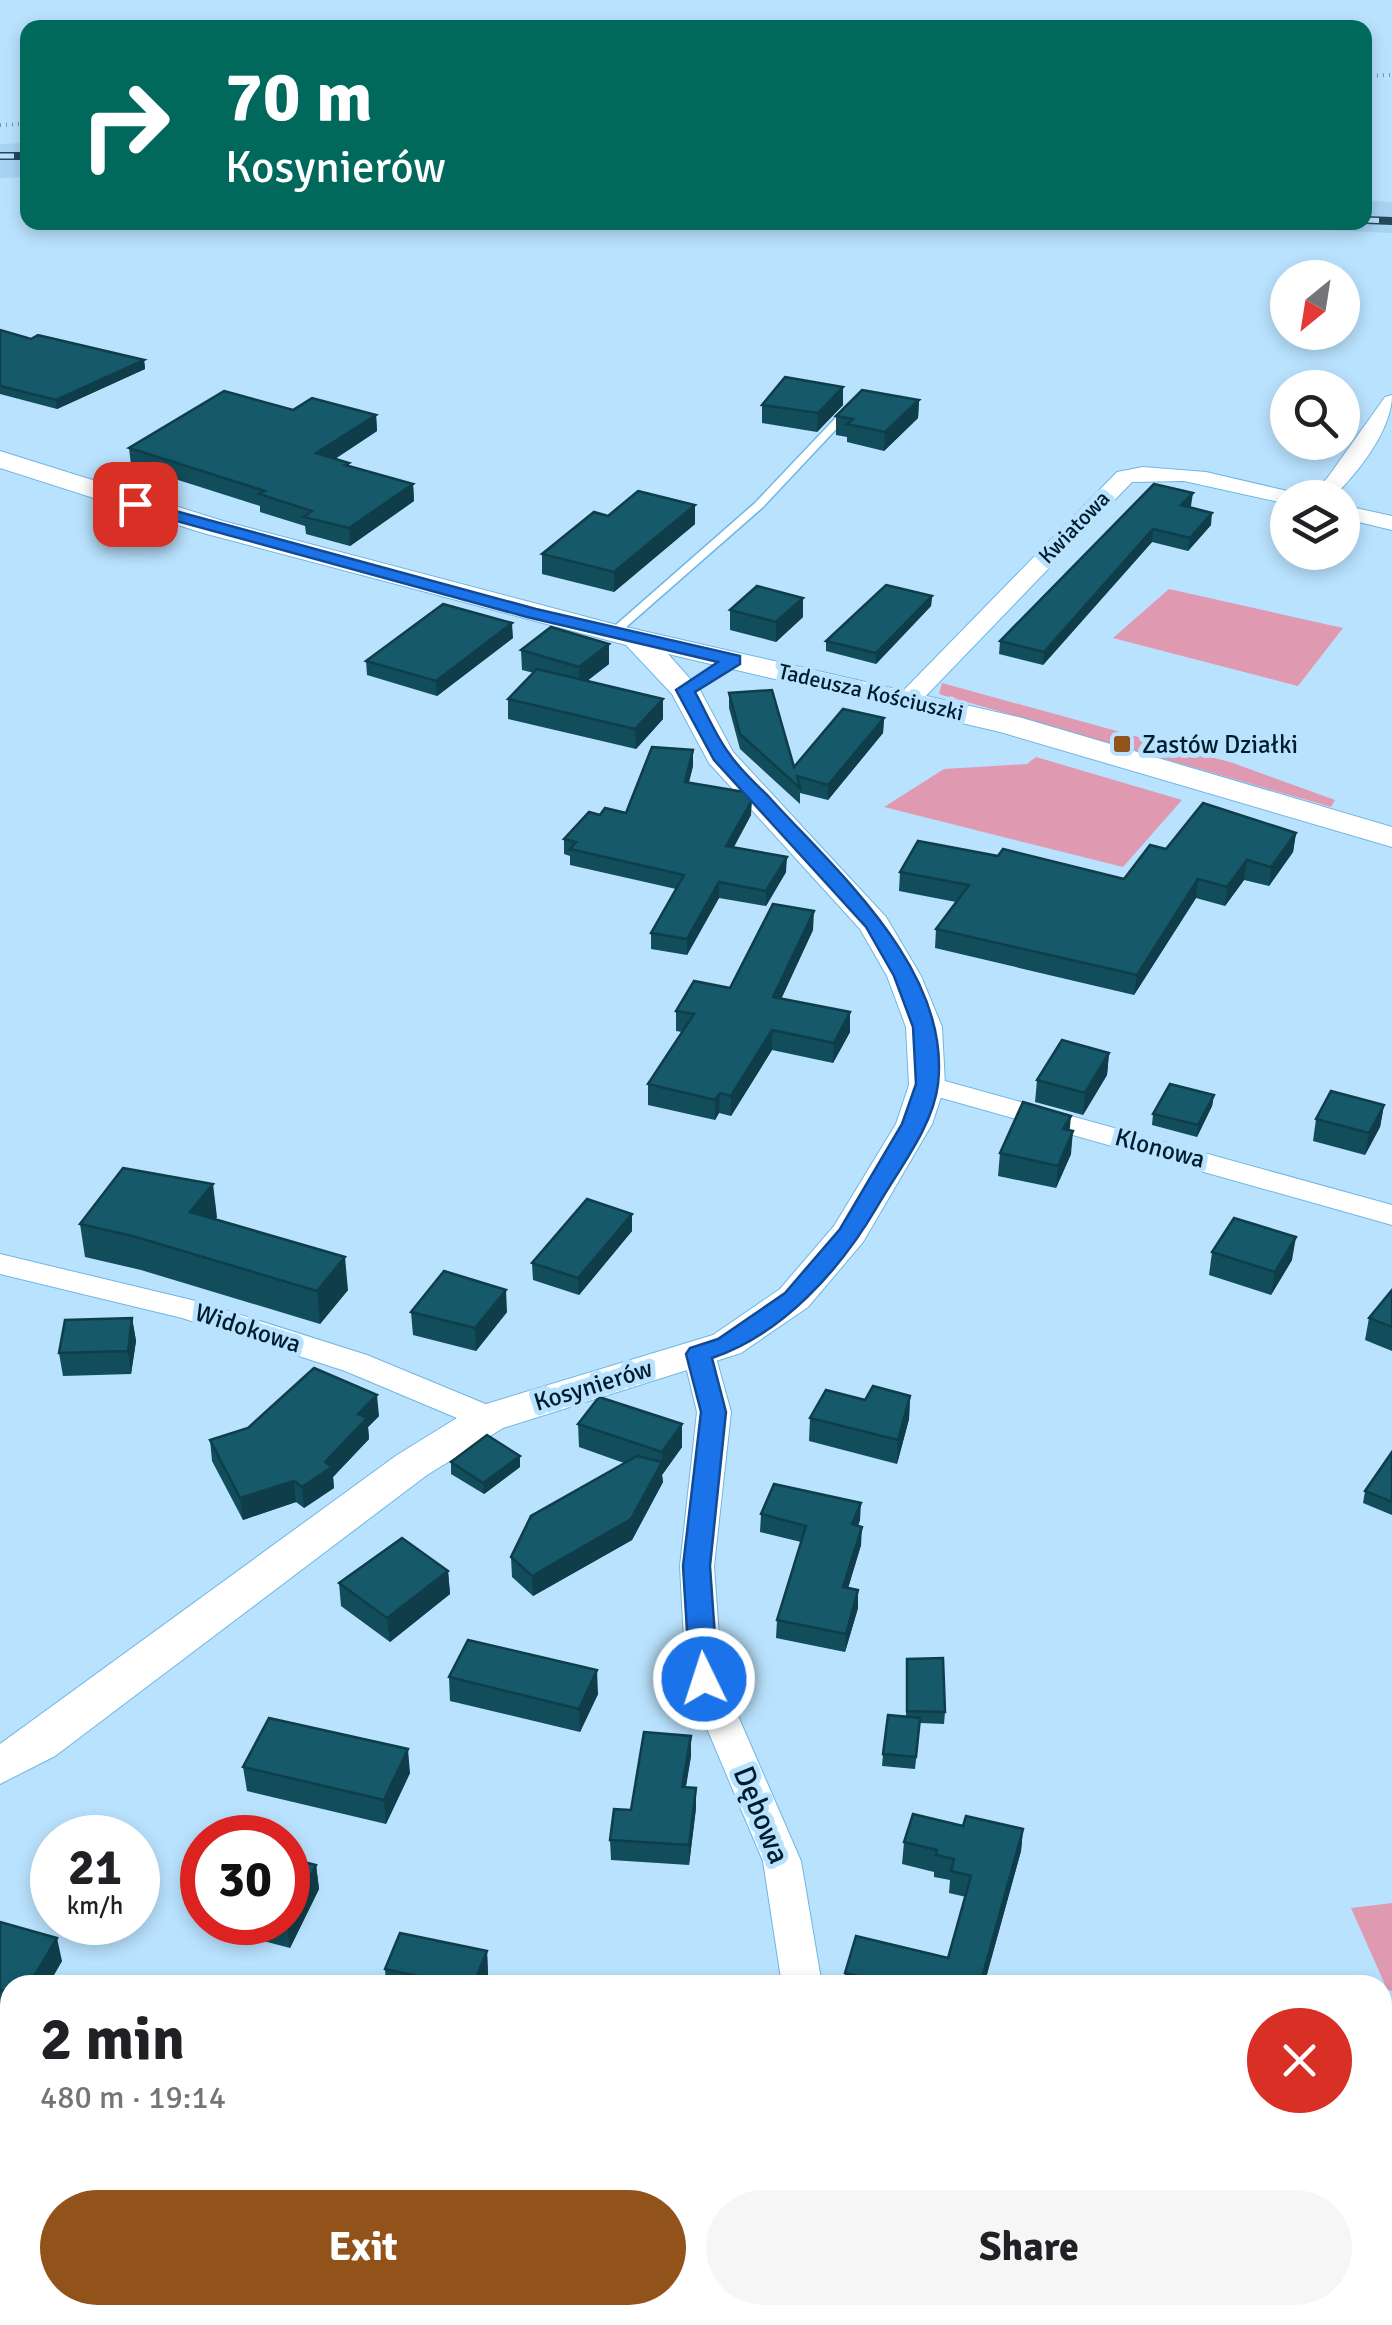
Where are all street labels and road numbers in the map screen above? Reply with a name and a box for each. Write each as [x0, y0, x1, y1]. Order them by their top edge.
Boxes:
street label: Kwiatowa [1033, 485, 1115, 569]
street label: Tadeusza Kościuszki [776, 658, 966, 726]
street label: Klonowa [1112, 1121, 1208, 1175]
street label: Widokowa [191, 1296, 305, 1360]
street label: Kosynierów [530, 1352, 656, 1418]
street label: Dębowa [725, 1761, 797, 1869]

